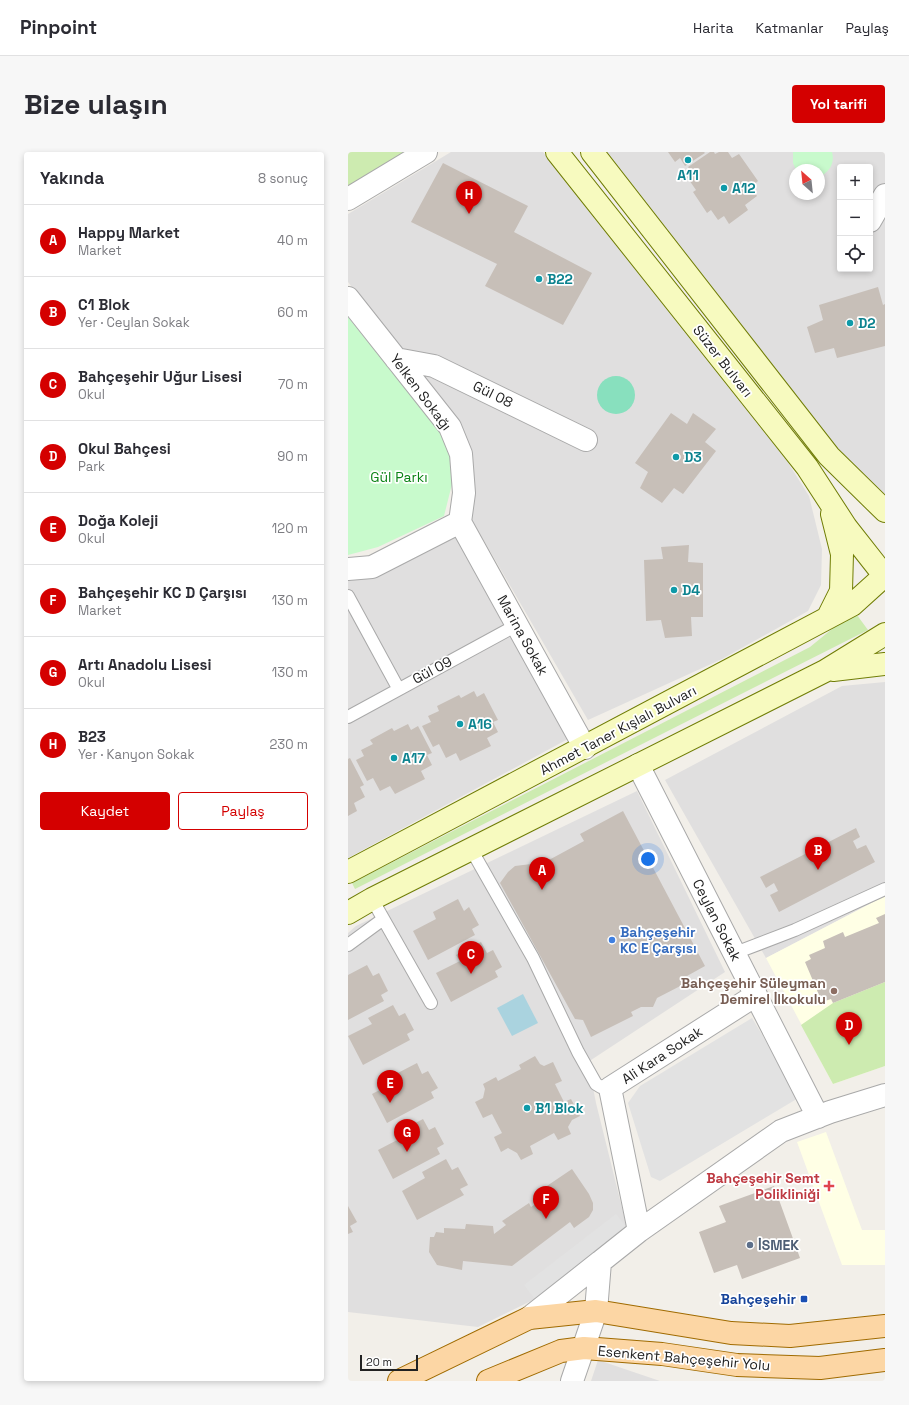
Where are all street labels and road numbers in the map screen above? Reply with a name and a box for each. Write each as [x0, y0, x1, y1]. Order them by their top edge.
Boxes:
street label: Süzer Bulvarı [689, 321, 757, 401]
street label: Yelken Sokağı [386, 350, 456, 434]
street label: Gül 08 [470, 377, 516, 412]
street label: Marina Sokak [493, 592, 553, 679]
street label: Gül 09 [409, 652, 455, 688]
street label: Ahmet Taner Kışlalı Bulvarı [537, 681, 699, 779]
street label: Ceylan Sokak [689, 876, 746, 964]
street label: Ali Kara Sokak [618, 1022, 706, 1088]
street label: Esenkent Bahçeşehir Yolu [597, 1341, 771, 1375]

